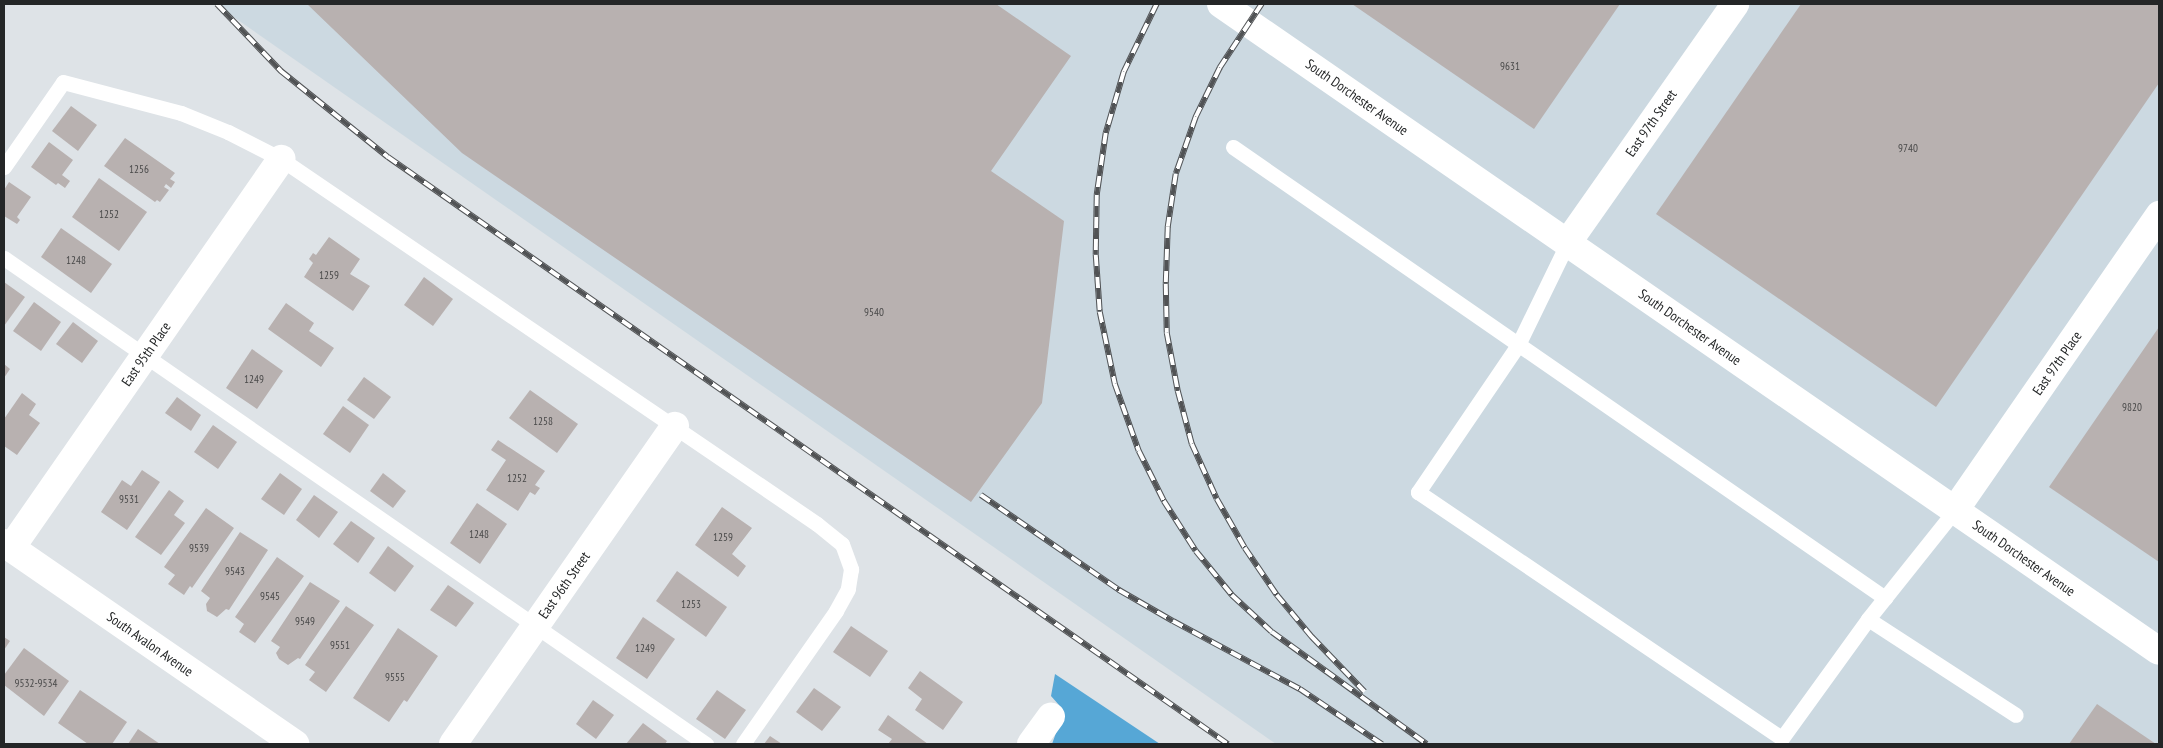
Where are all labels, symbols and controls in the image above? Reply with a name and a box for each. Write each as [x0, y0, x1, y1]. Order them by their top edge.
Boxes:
street label: South Dorchester Avenue [1302, 55, 1412, 139]
house number: 9631 [1500, 59, 1520, 73]
street label: East 97th Street [1622, 86, 1680, 160]
house number: 9740 [1898, 141, 1918, 155]
house number: 1256 [129, 162, 149, 176]
house number: 1252 [99, 207, 119, 221]
house number: 1248 [66, 253, 86, 267]
house number: 1259 [319, 268, 339, 282]
street label: South Dorchester Avenue [1635, 285, 1745, 369]
house number: 9540 [864, 305, 884, 319]
street label: East 95th Place [118, 319, 174, 389]
street label: East 97th Place [2029, 328, 2085, 398]
house number: 1249 [244, 372, 264, 386]
house number: 9820 [2122, 400, 2142, 414]
house number: 1258 [533, 414, 553, 428]
house number: 1252 [507, 471, 527, 485]
house number: 9531 [119, 492, 139, 506]
street label: South Dorchester Avenue [1969, 516, 2079, 600]
house number: 1248 [469, 527, 489, 541]
house number: 1259 [713, 530, 733, 544]
house number: 9539 [189, 541, 209, 555]
street label: East 96th Street [535, 548, 593, 622]
house number: 9543 [225, 564, 245, 578]
house number: 9545 [260, 589, 280, 603]
house number: 1253 [681, 597, 701, 611]
street label: South Avalon Avenue [103, 608, 197, 680]
house number: 9549 [295, 614, 315, 628]
house number: 9551 [330, 638, 350, 652]
house number: 1249 [635, 641, 655, 655]
house number: 9555 [385, 670, 405, 684]
house number: 9532-9534 [15, 676, 57, 690]

